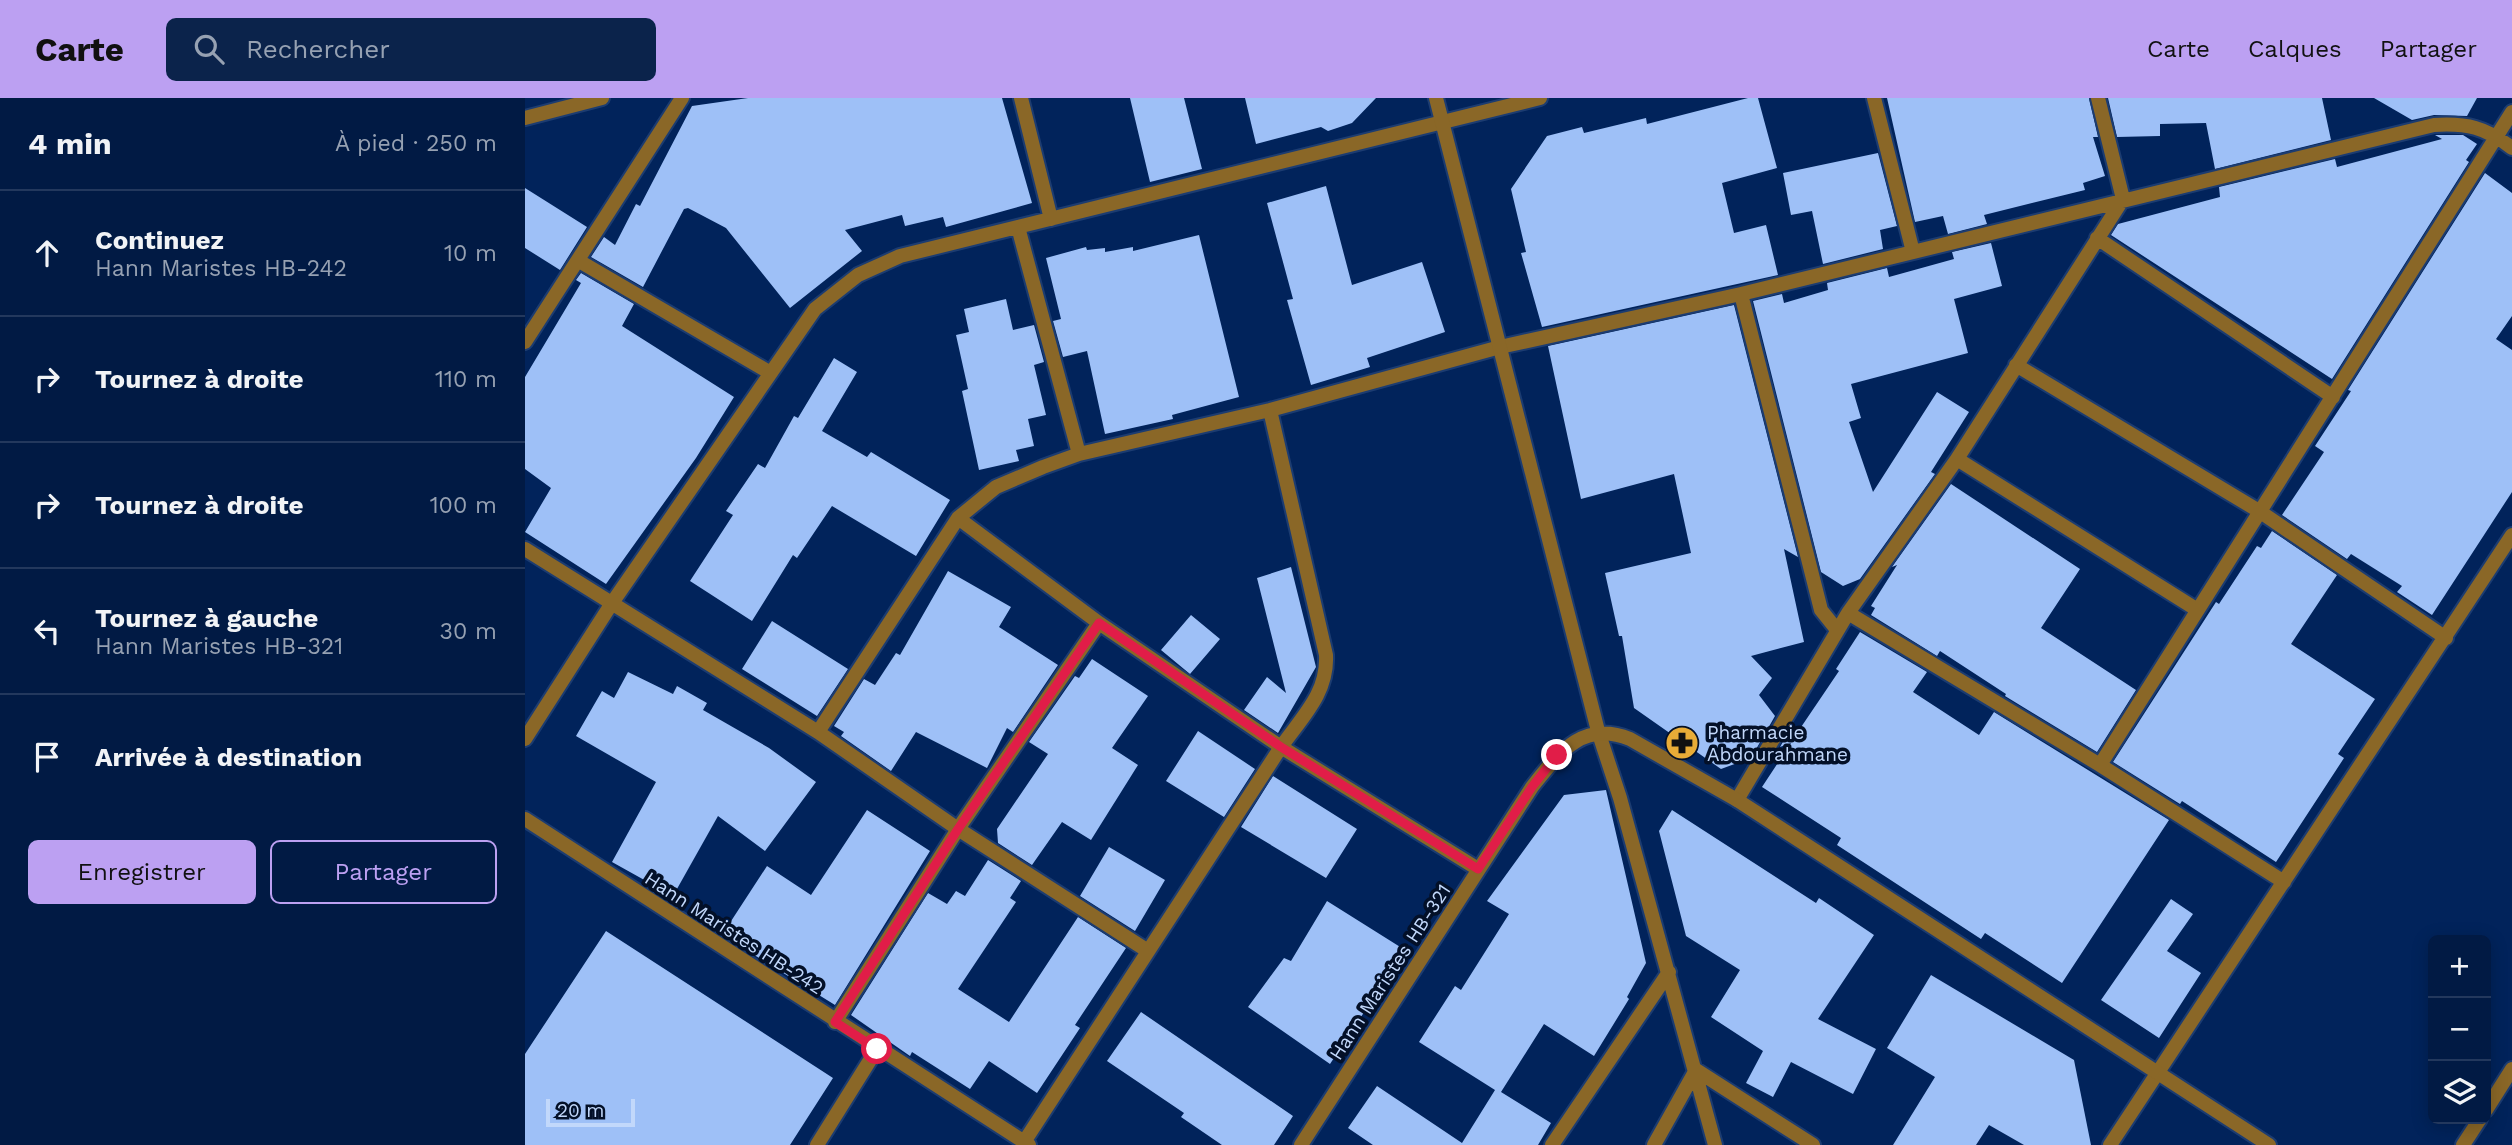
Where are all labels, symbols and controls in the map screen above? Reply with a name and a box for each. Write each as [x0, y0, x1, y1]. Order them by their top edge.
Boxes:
search box [166, 18, 656, 81]
text: Carte [35, 30, 124, 69]
icon: search [190, 30, 228, 68]
text: Rechercher [246, 34, 390, 64]
text: Carte [2147, 35, 2210, 63]
text: Calques [2248, 35, 2342, 63]
text: Partager [2380, 35, 2477, 63]
text: 4 min [28, 126, 112, 161]
text: À pied · 250 m [335, 130, 497, 157]
text: Continuez [95, 225, 224, 255]
icon: ahead [28, 234, 66, 272]
text: 10 m [444, 240, 497, 267]
text: Hann Maristes HB-242 [95, 255, 347, 282]
icon: right [28, 360, 66, 398]
text: Tournez à droite [95, 364, 304, 394]
text: 110 m [435, 366, 497, 393]
icon: right [28, 486, 66, 524]
text: Tournez à droite [95, 490, 304, 520]
text: 100 m [430, 492, 497, 519]
text: Tournez à gauche [95, 603, 318, 633]
icon: left [28, 612, 66, 650]
text: 30 m [440, 618, 497, 645]
text: Hann Maristes HB-321 [95, 633, 343, 660]
place label: Pharmacie Abdourahmane [1707, 721, 1848, 766]
pharmacy icon: Pharmacie Abdourahmane [1663, 724, 1701, 762]
icon: arrive [28, 738, 66, 776]
route end [1541, 739, 1572, 770]
text: Arrivée à destination [95, 742, 362, 772]
button: Enregistrer [28, 840, 256, 904]
button: Partager [270, 840, 497, 904]
street label: Hann Maristes HB-242 [640, 867, 828, 999]
street label: Hann Maristes HB-321 [1325, 880, 1455, 1064]
map controls [2428, 935, 2491, 1124]
button: + [2428, 935, 2491, 998]
button: − [2428, 998, 2491, 1061]
route start [861, 1033, 892, 1064]
button: layers [2428, 1061, 2491, 1124]
scale bar [546, 1096, 635, 1128]
text: 20 m [557, 1099, 604, 1122]

